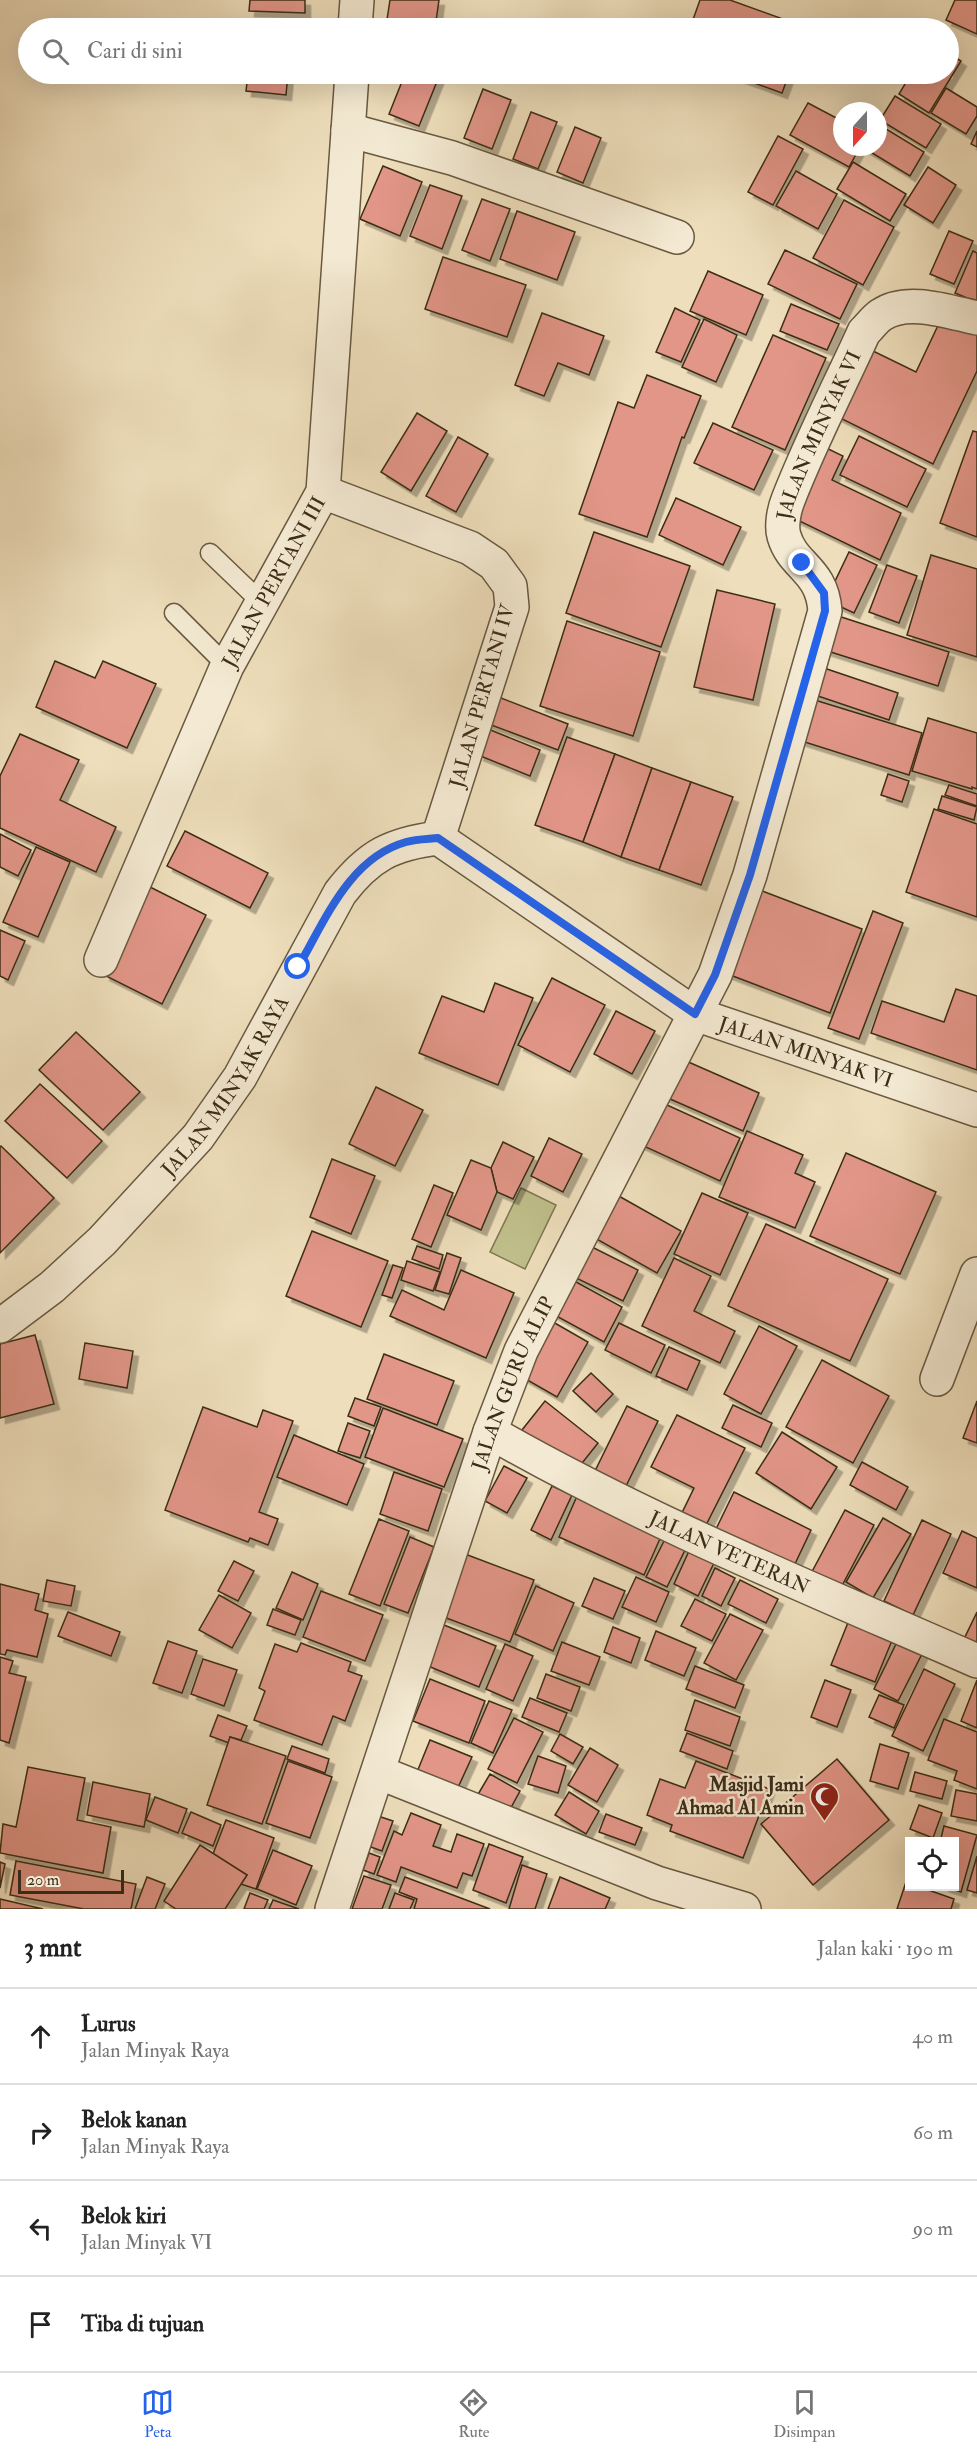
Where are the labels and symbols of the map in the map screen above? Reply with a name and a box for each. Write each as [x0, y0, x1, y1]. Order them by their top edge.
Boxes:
north arrow [833, 102, 887, 156]
street label: JALAN MINYAK VI [771, 346, 866, 522]
street label: JALAN PERTANI III [216, 492, 331, 673]
route end [788, 549, 814, 575]
street label: JALAN PERTANI IV [444, 600, 520, 792]
route start [284, 953, 310, 979]
street label: JALAN MINYAK RAYA [155, 991, 294, 1182]
street label: JALAN MINYAK VI [714, 1010, 896, 1093]
street label: JALAN GURU ALIP [465, 1292, 560, 1474]
street label: JALAN VETERAN [644, 1504, 814, 1599]
place label: Masjid Jami Ahmad Al Amin [676, 1772, 805, 1820]
mosque icon: Masjid Jami Ahmad Al Amin [809, 1780, 841, 1822]
scale bar [18, 1867, 124, 1894]

